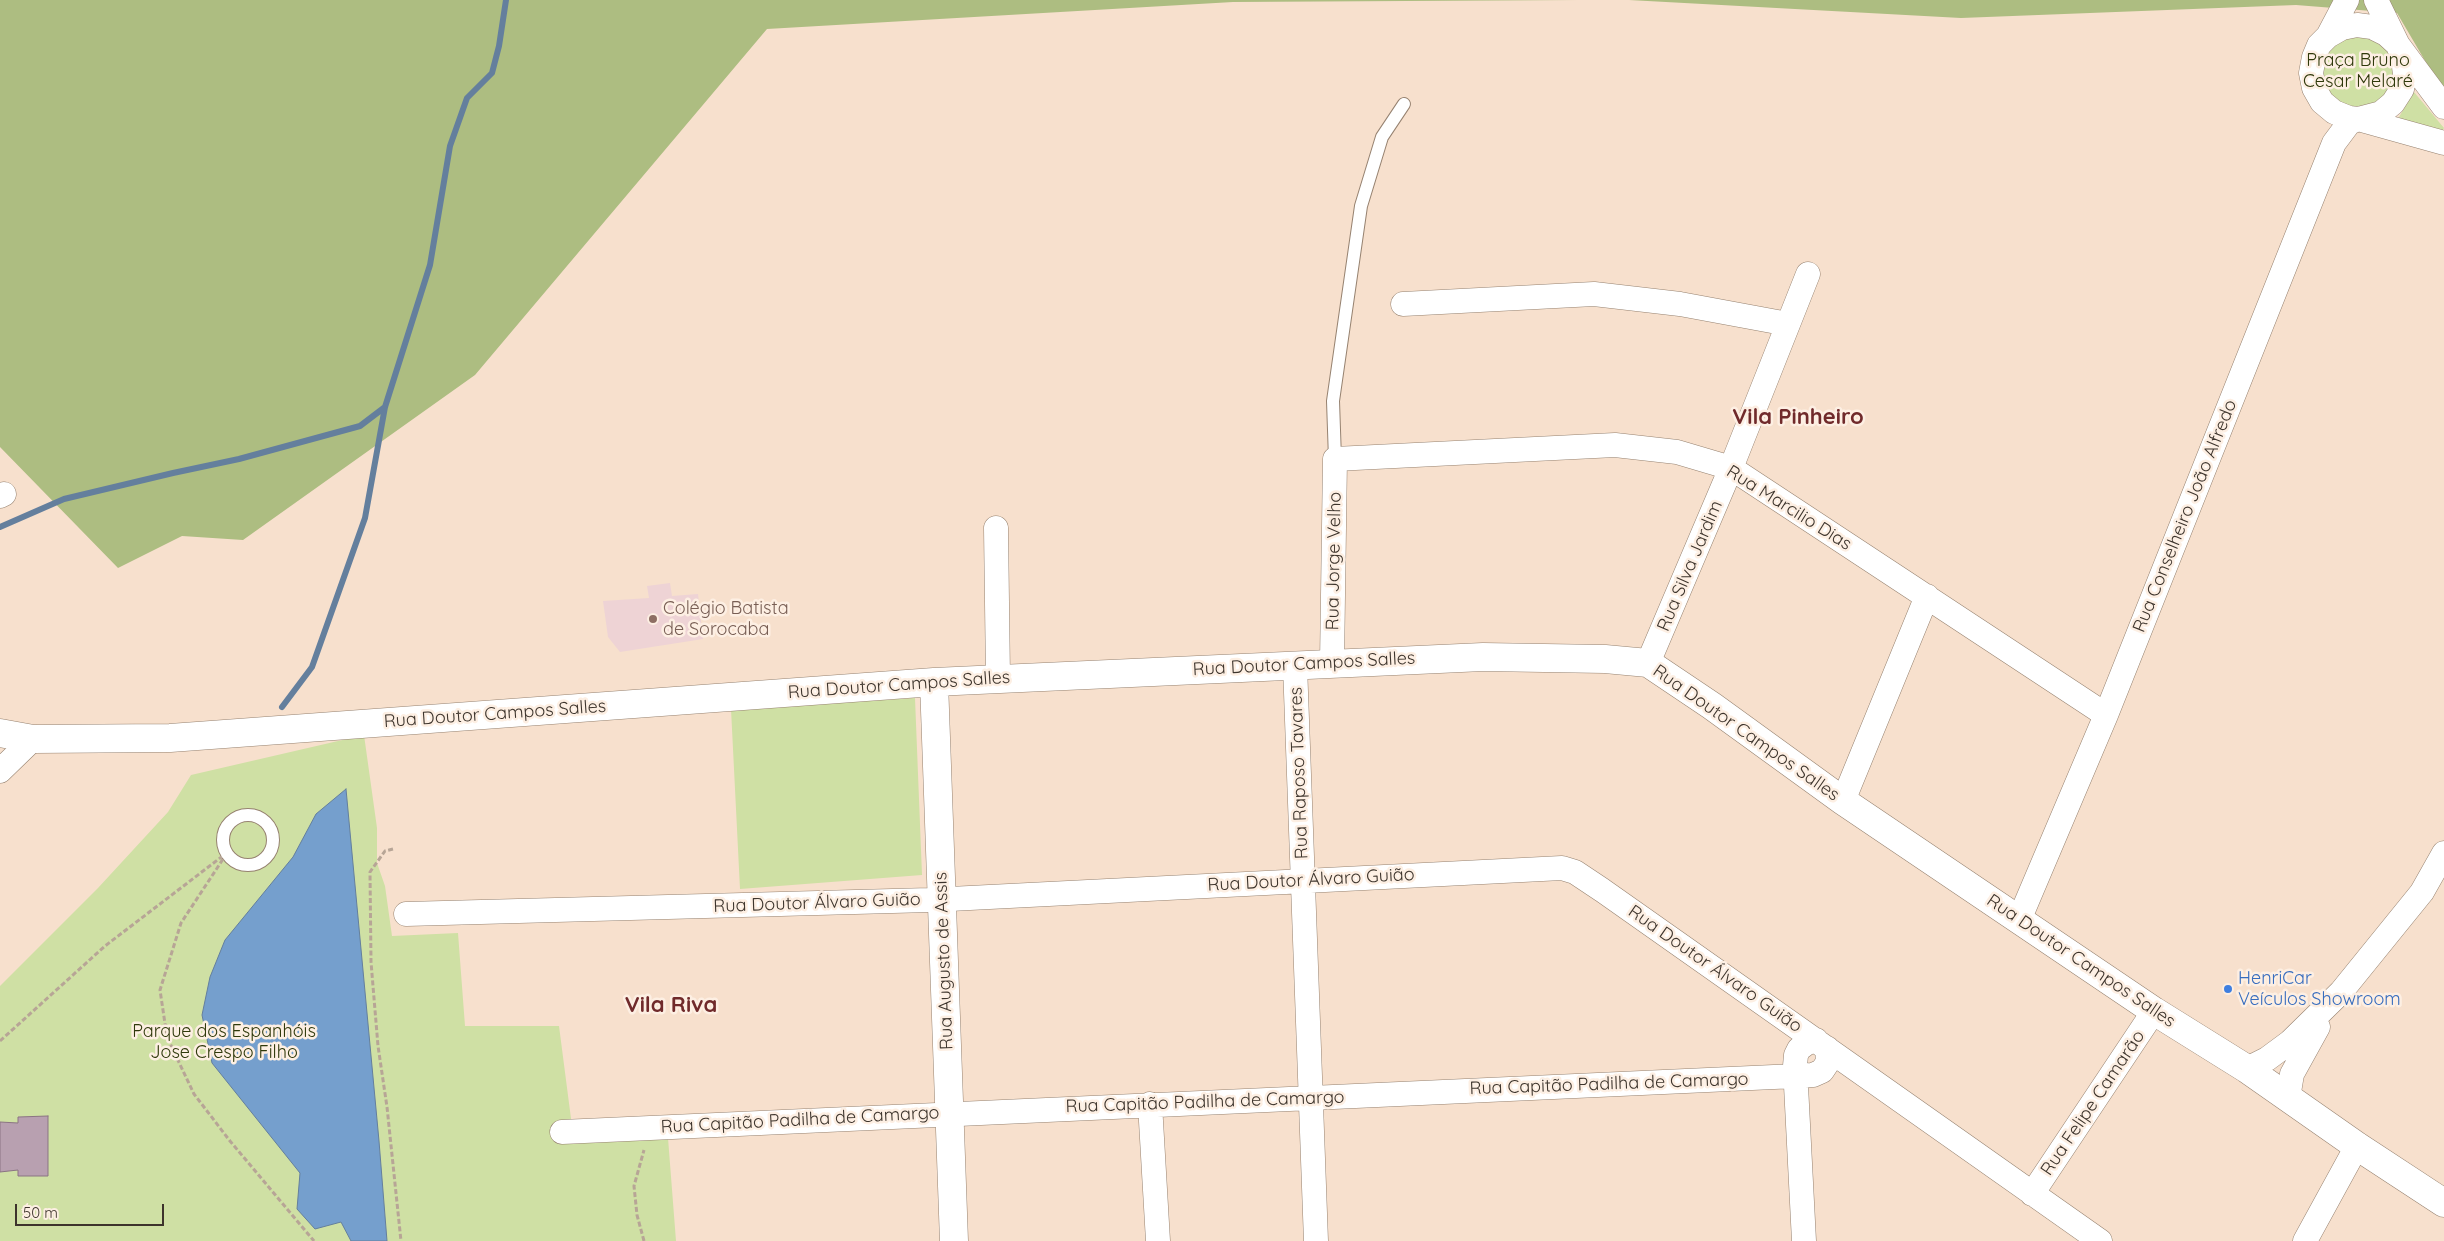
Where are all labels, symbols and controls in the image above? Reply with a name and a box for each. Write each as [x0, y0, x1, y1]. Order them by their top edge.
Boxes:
park label: Praça Bruno Cesar Melaré [2303, 50, 2413, 92]
street label: Rua Conselheiro João Alfredo [2128, 397, 2242, 635]
district label: Vila Pinheiro [1732, 404, 1864, 430]
street label: Rua Marcilio Dias [1722, 461, 1856, 555]
street label: Rua Jorge Velho [1322, 491, 1346, 631]
street label: Rua Silva Jardim [1653, 497, 1727, 635]
place label: Colégio Batista de Sorocaba [663, 598, 789, 640]
marker: Colégio Batista de Sorocaba [647, 613, 659, 625]
street label: Rua Doutor Campos Salles [1192, 647, 1416, 681]
street label: Rua Doutor Campos Salles [1649, 660, 1843, 806]
street label: Rua Doutor Campos Salles [787, 666, 1011, 704]
street label: Rua Raposo Tavares [1285, 687, 1313, 859]
street label: Rua Doutor Campos Salles [383, 695, 607, 733]
street label: Rua Doutor Álvaro Guião [1207, 864, 1415, 896]
street label: Rua Augusto de Assis [930, 872, 958, 1050]
street label: Rua Doutor Álvaro Guião [713, 889, 921, 917]
street label: Rua Doutor Campos Salles [1983, 890, 2179, 1032]
street label: Rua Doutor Álvaro Guião [1624, 901, 1806, 1037]
place label: HenriCar Veículos Showroom [2238, 968, 2401, 1011]
marker: HenriCar Veículos Showroom [2222, 983, 2234, 995]
district label: Vila Riva [625, 992, 717, 1018]
park label: Parque dos Espanhóis Jose Crespo Filho [132, 1021, 316, 1064]
street label: Rua Felipe Camarão [2036, 1026, 2150, 1180]
street label: Rua Capitão Padilha de Camargo [1469, 1068, 1749, 1100]
street label: Rua Capitão Padilha de Camargo [1065, 1086, 1345, 1118]
street label: Rua Capitão Padilha de Camargo [660, 1102, 940, 1138]
scale bar [18, 1194, 166, 1226]
text: 50 m [23, 1203, 58, 1222]

